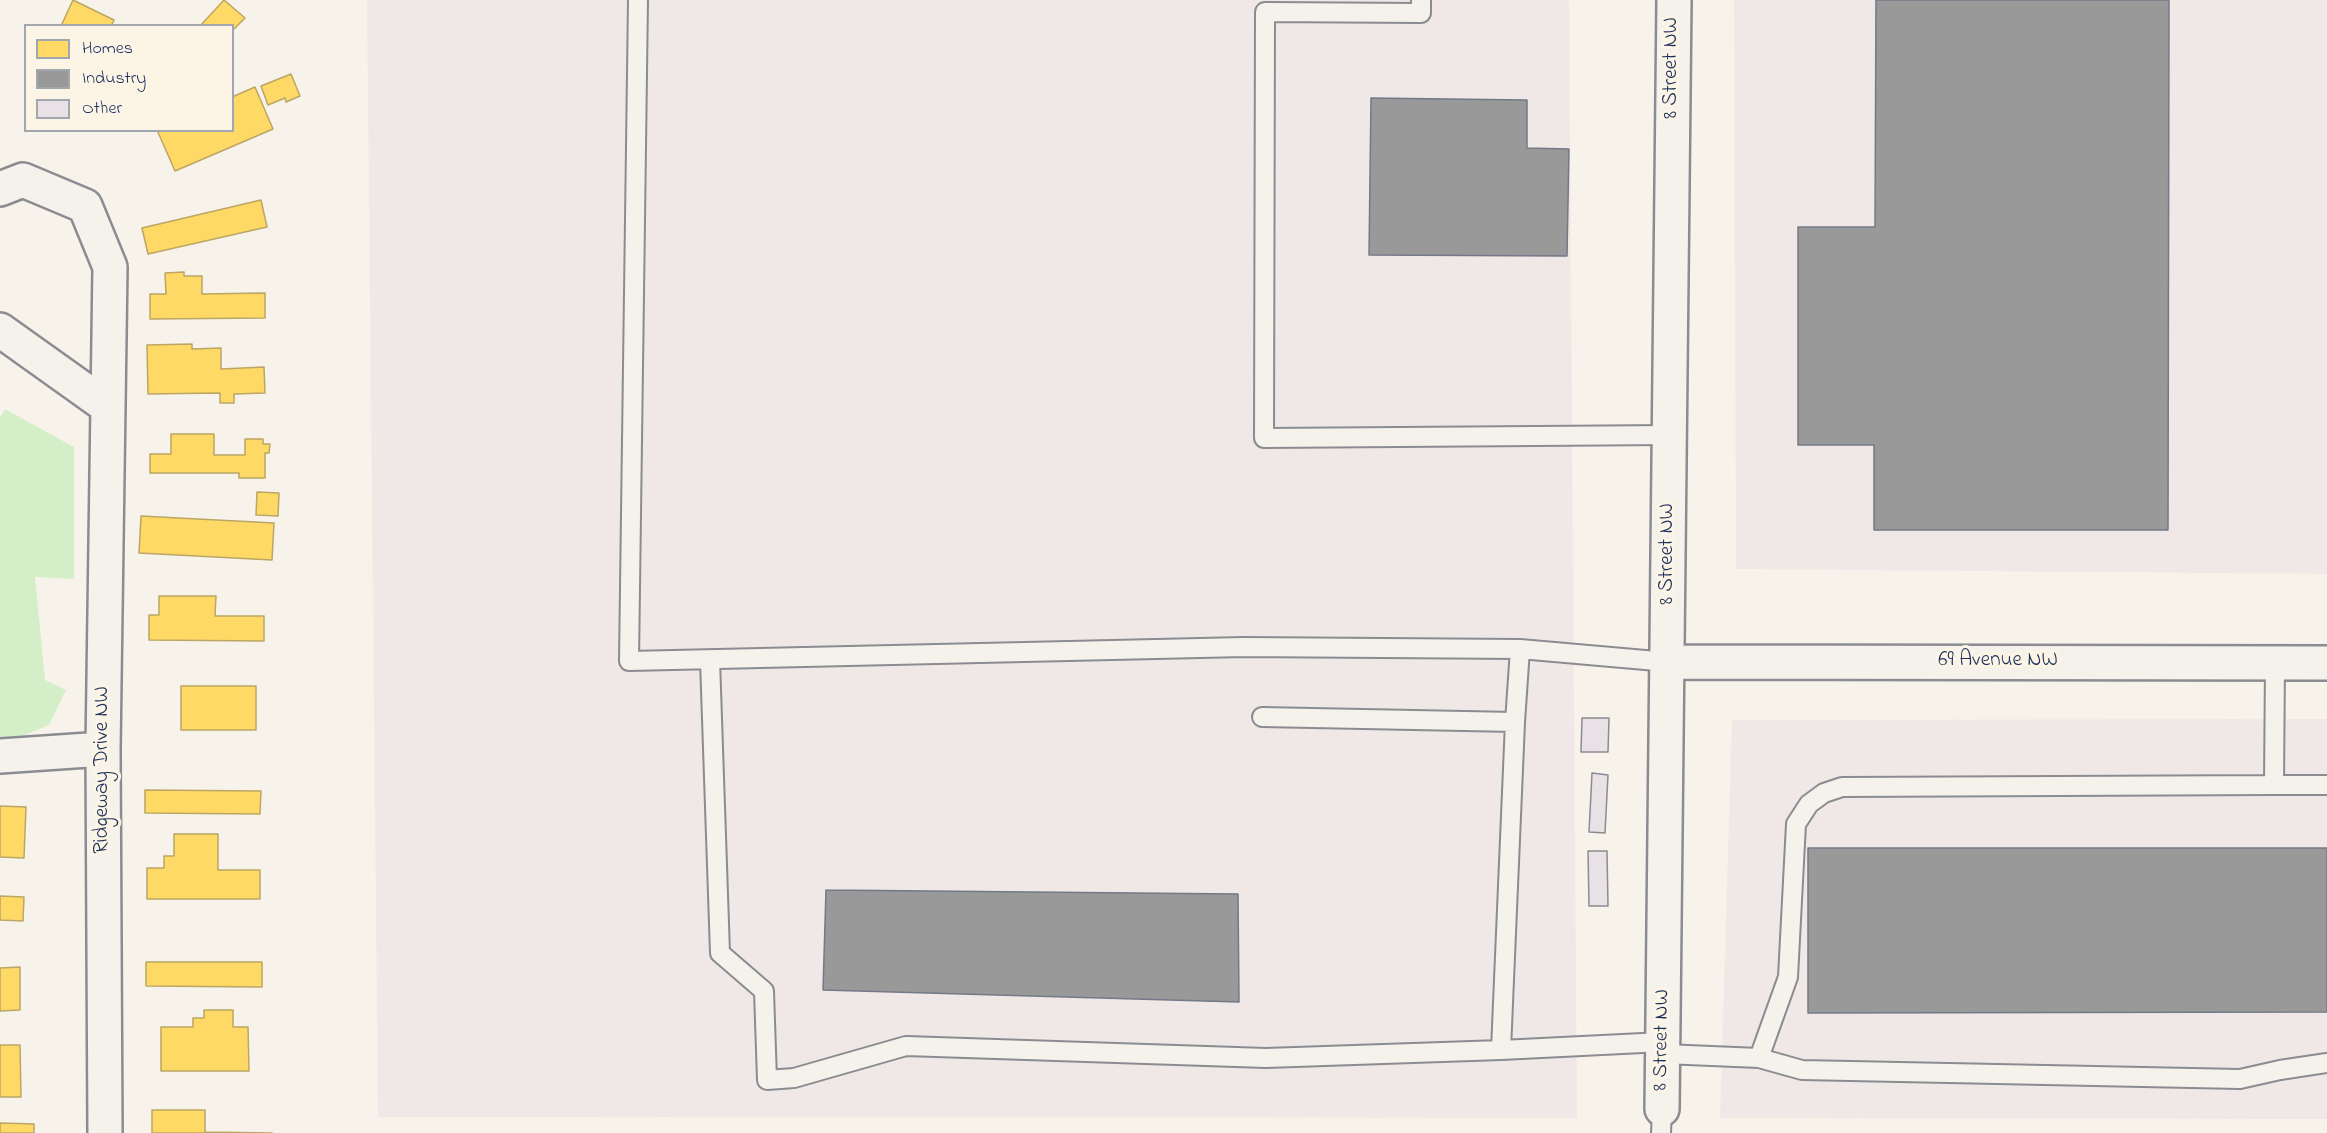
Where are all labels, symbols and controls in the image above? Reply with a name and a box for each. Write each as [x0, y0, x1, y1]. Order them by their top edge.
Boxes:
street label: 8 Street NW [1660, 17, 1686, 119]
legend [24, 24, 234, 132]
text: Homes [82, 36, 133, 62]
text: Industry [82, 66, 146, 92]
text: Other [82, 96, 122, 122]
street label: 8 Street NW [1656, 503, 1682, 605]
street label: 69 Avenue NW [1938, 649, 2058, 675]
street label: Ridgeway Drive NW [91, 686, 117, 854]
street label: 8 Street NW [1650, 989, 1676, 1091]

